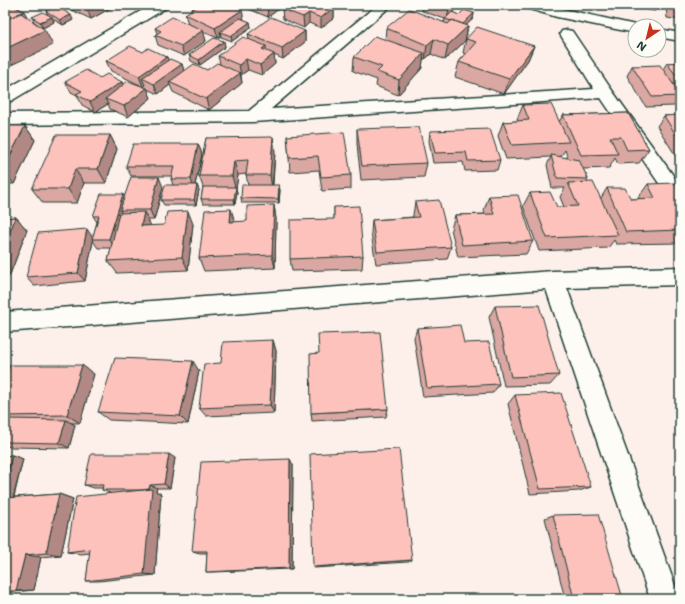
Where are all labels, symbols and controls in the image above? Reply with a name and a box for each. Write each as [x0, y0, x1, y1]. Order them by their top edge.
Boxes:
north arrow [627, 18, 667, 58]
text: N [633, 37, 649, 54]

